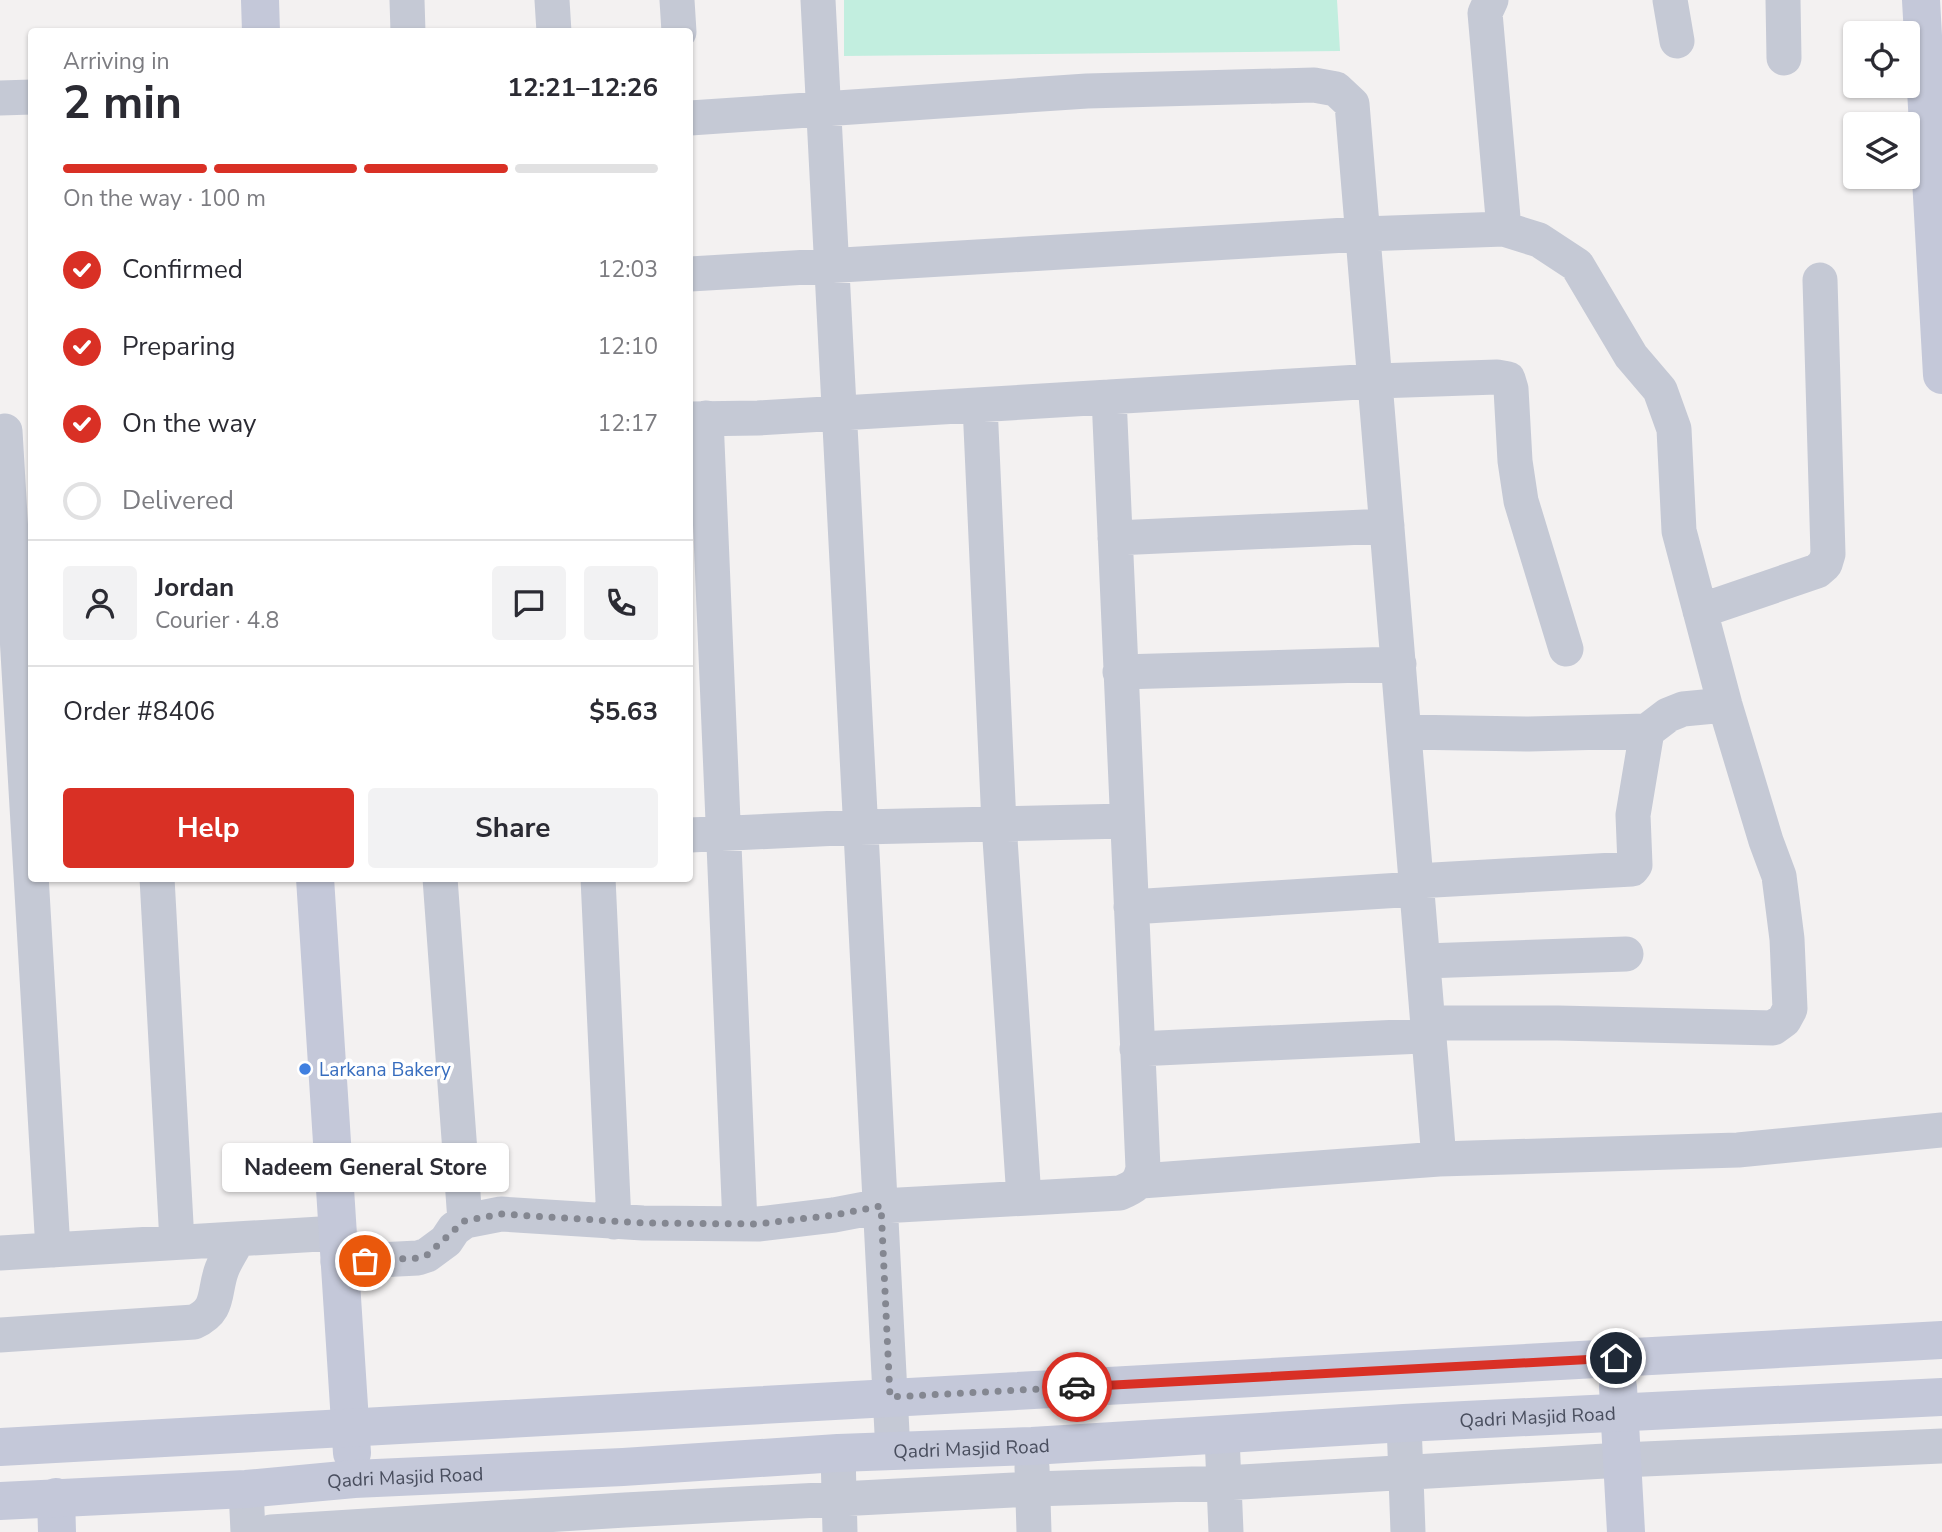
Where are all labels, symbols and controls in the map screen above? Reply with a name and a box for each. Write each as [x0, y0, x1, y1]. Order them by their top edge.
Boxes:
map controls [1843, 21, 1920, 189]
button: locate [1843, 21, 1920, 98]
text: Arriving in [63, 46, 170, 77]
text: 12:21–12:26 [507, 70, 658, 105]
text: 2 min [63, 71, 182, 134]
button: layers [1843, 112, 1920, 189]
text: On the way · 100 m [63, 183, 266, 214]
icon: check [63, 251, 101, 289]
text: Confirmed [122, 252, 243, 287]
text: 12:03 [598, 254, 658, 285]
icon: check [63, 328, 101, 366]
text: Preparing [122, 329, 235, 364]
text: 12:10 [598, 331, 658, 362]
icon: check [63, 405, 101, 443]
text: On the way [122, 406, 256, 441]
text: 12:17 [598, 408, 658, 439]
text: Delivered [122, 483, 234, 518]
button: person [63, 566, 137, 640]
button: chat [492, 566, 566, 640]
button: phone [584, 566, 658, 640]
text: Jordan [155, 570, 234, 605]
text: Courier · 4.8 [155, 605, 279, 636]
text: Order #8406 [63, 694, 215, 729]
text: $5.63 [589, 694, 658, 729]
button: Help [63, 788, 354, 868]
button: Share [368, 788, 658, 868]
place label: Larkana Bakery [319, 1057, 451, 1083]
marker: Larkana Bakery [297, 1061, 313, 1077]
callout: Nadeem General Store [222, 1142, 508, 1191]
text: Nadeem General Store [244, 1152, 487, 1183]
pin [335, 1231, 395, 1291]
icon: bag [346, 1242, 384, 1280]
pin [1586, 1328, 1646, 1388]
icon: home [1597, 1339, 1635, 1377]
courier [1042, 1352, 1112, 1422]
icon: car [1058, 1368, 1096, 1406]
street label: Qadri Masjid Road [1459, 1401, 1616, 1434]
street label: Qadri Masjid Road [893, 1433, 1050, 1465]
street label: Qadri Masjid Road [326, 1461, 484, 1495]

